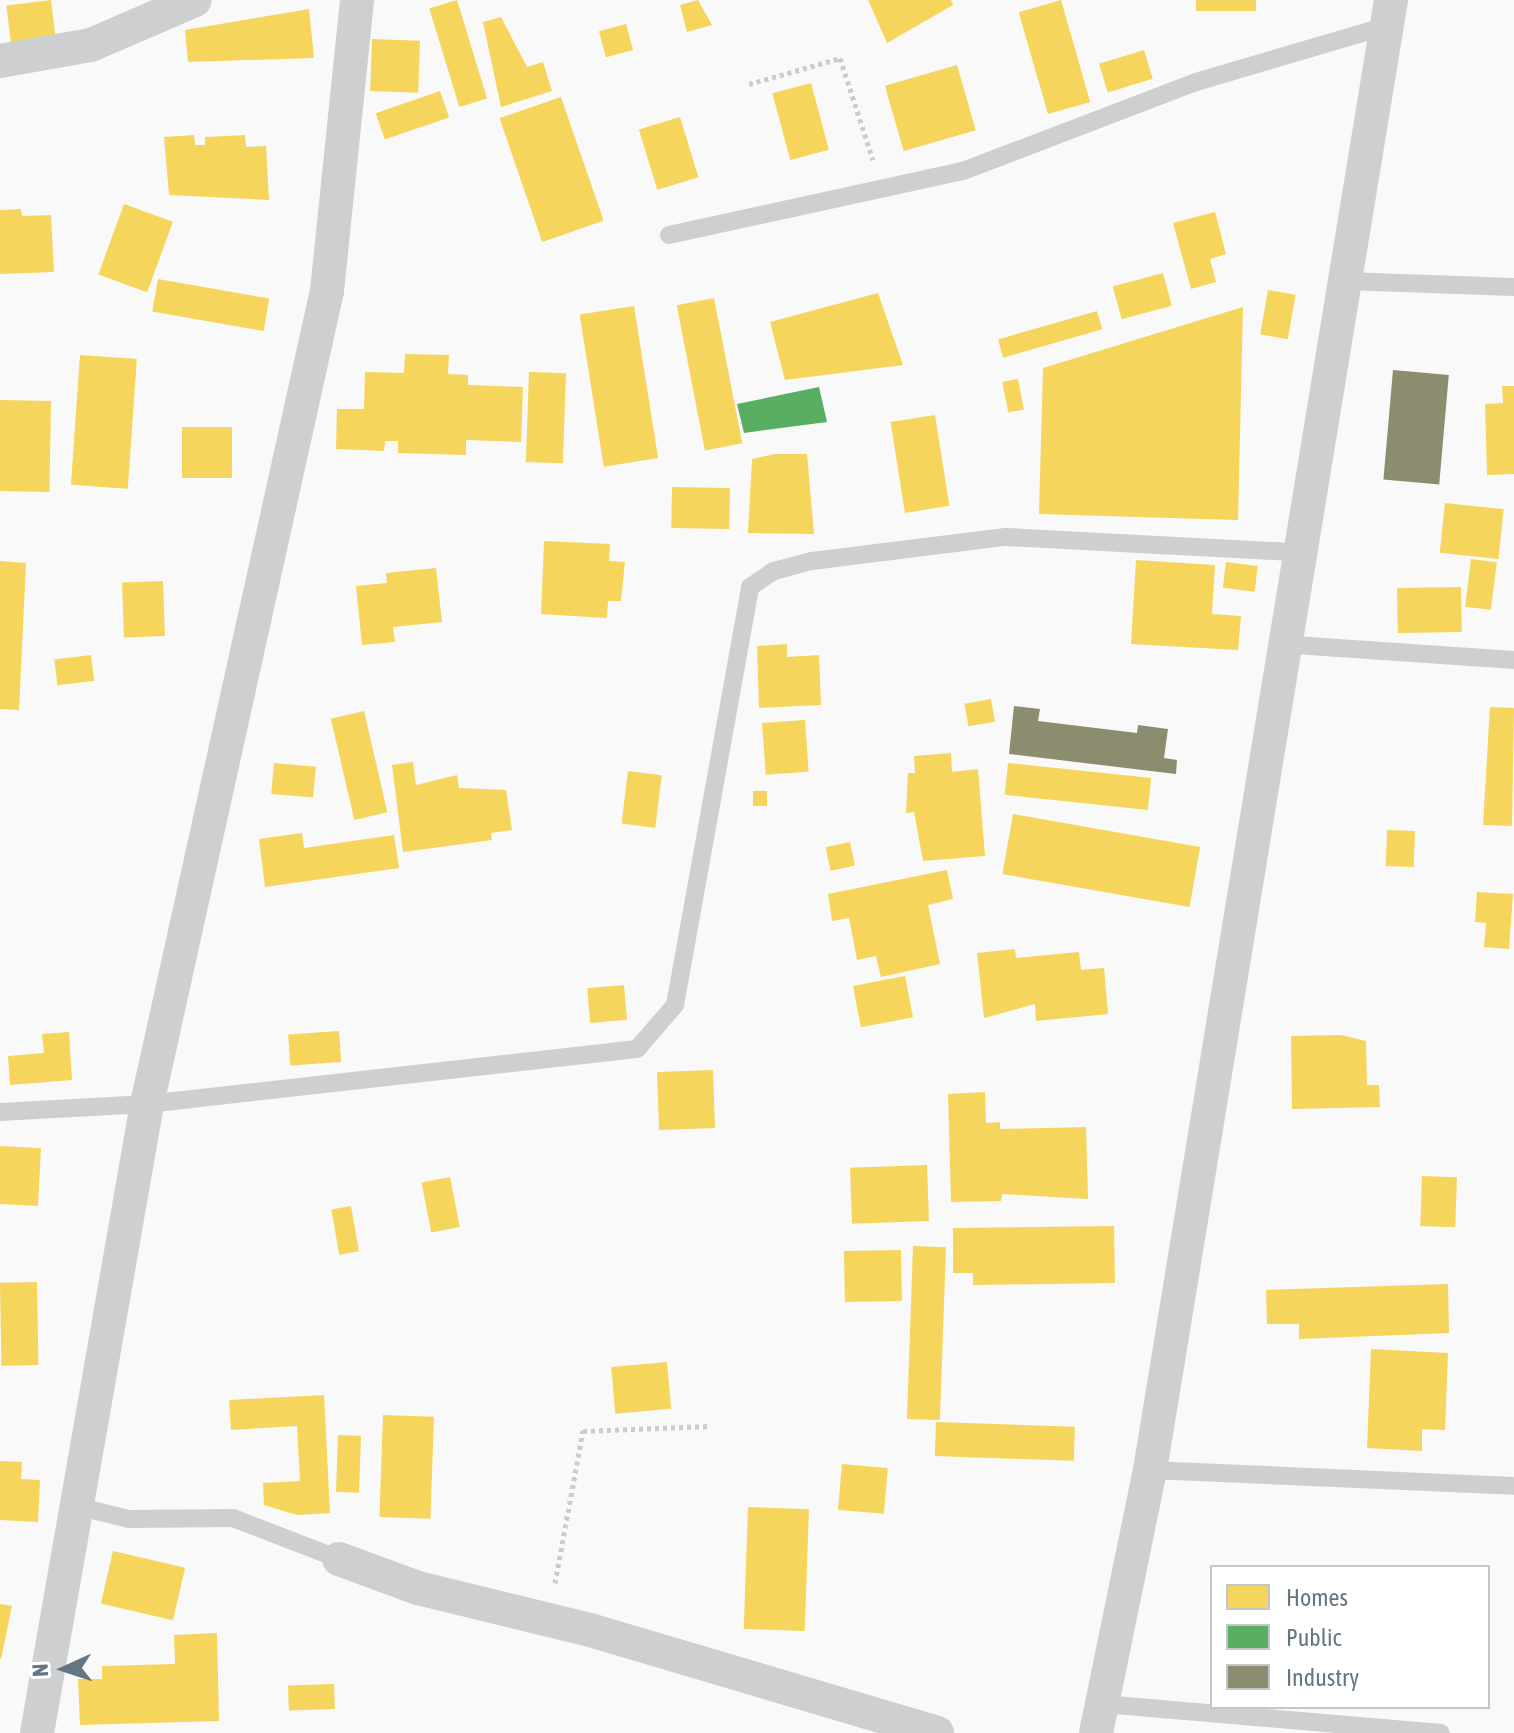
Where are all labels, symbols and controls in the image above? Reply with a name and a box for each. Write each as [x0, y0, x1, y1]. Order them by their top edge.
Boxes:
legend [1210, 1565, 1490, 1709]
text: Homes [1286, 1584, 1348, 1611]
text: Public [1286, 1624, 1342, 1651]
north arrow [24, 1629, 104, 1709]
text: N [27, 1663, 53, 1677]
text: Industry [1286, 1664, 1359, 1691]

